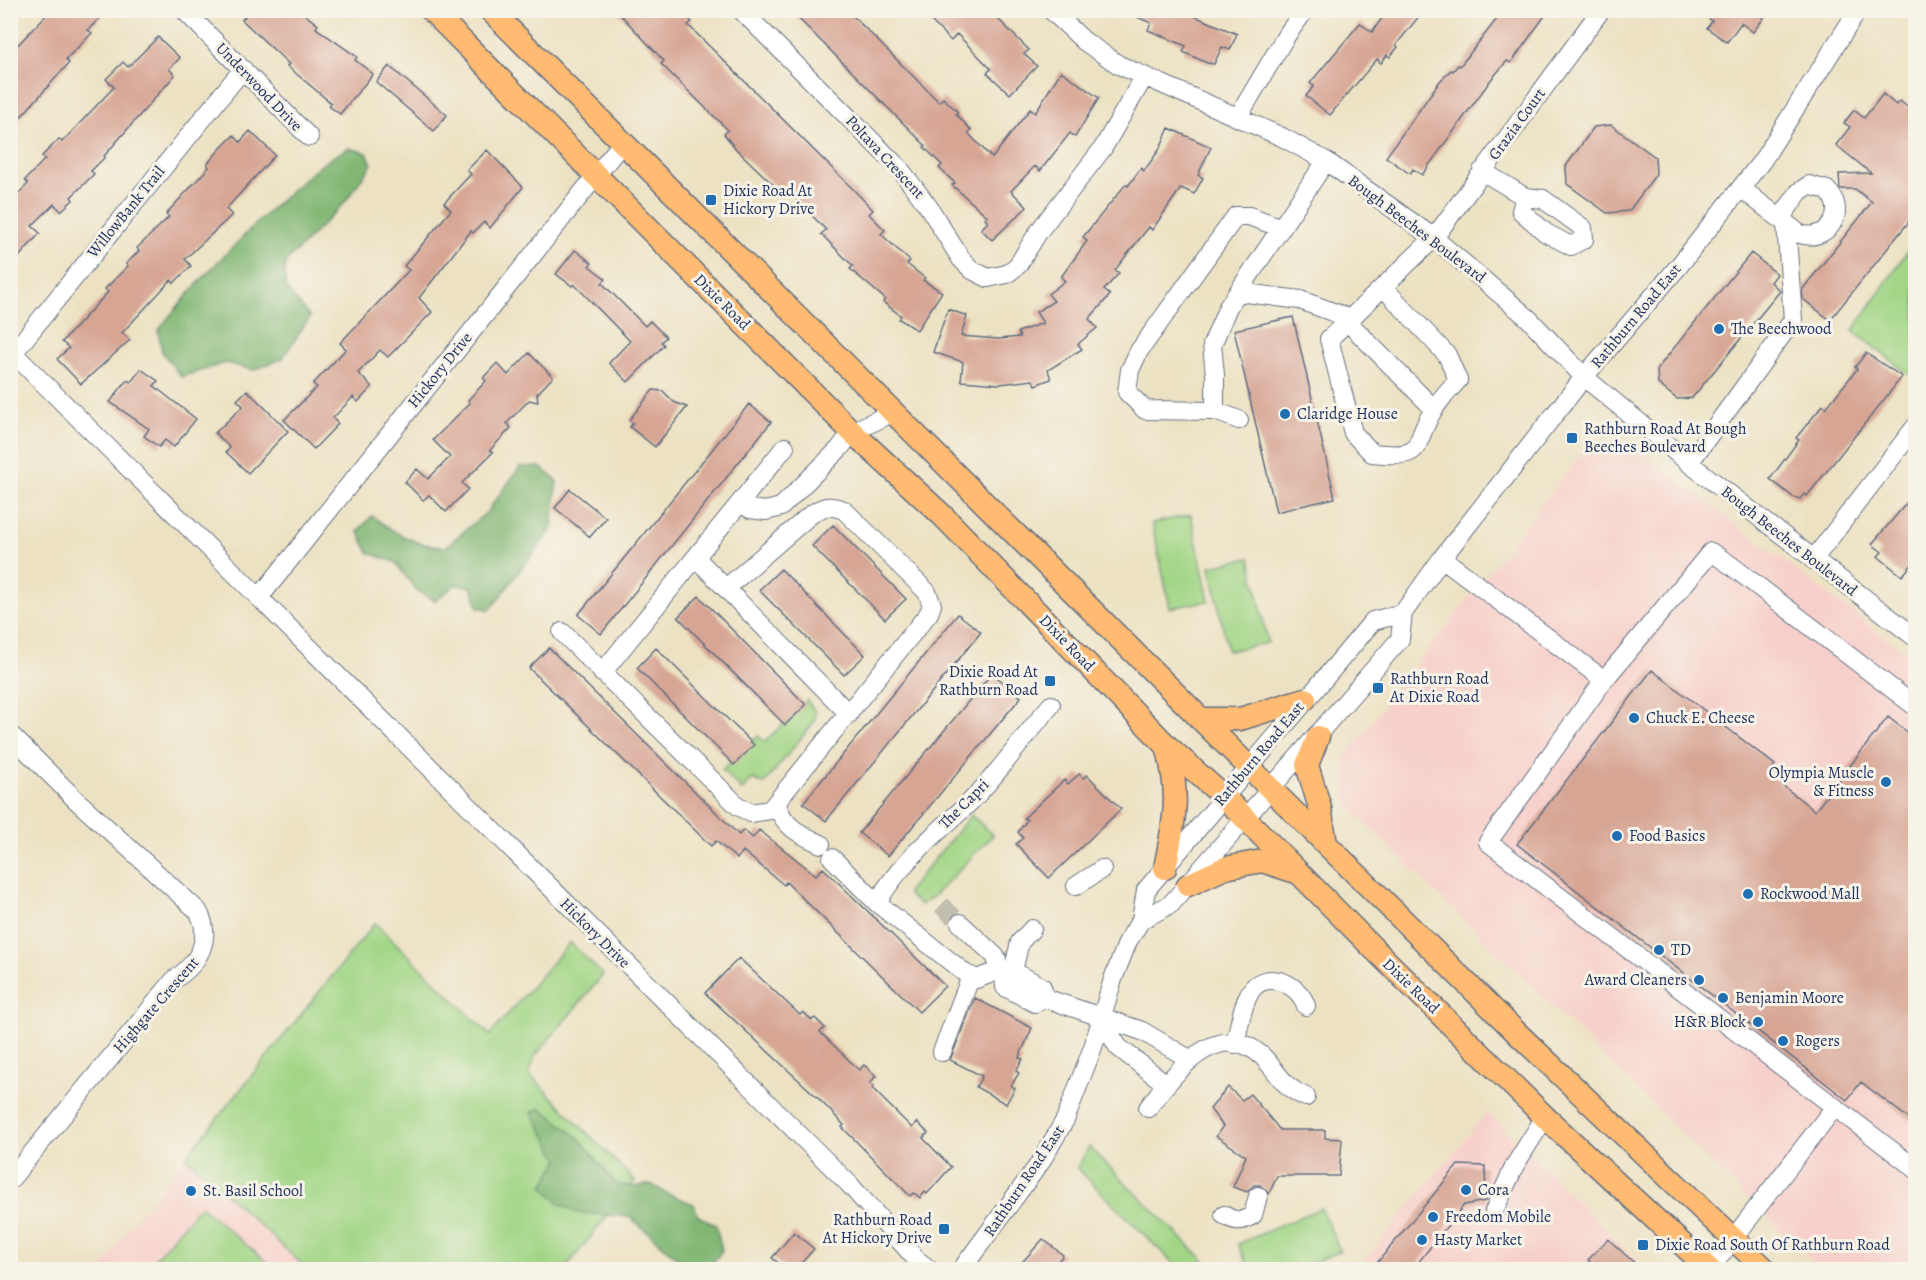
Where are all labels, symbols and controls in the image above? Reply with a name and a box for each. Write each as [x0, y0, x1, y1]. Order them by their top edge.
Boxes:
street label: Underwood Drive [211, 38, 307, 136]
street label: Grazia Court [1483, 84, 1551, 164]
street label: Poltava Crescent [840, 110, 930, 204]
street label: WillowBank Trail [82, 161, 170, 263]
street label: Bough Beeches Boulevard [1343, 170, 1491, 288]
place label: Dixie Road At Hickory Drive [723, 180, 814, 220]
marker: Dixie Road At Hickory Drive [704, 193, 718, 207]
street label: Rathburn Road East [1586, 259, 1686, 373]
street label: Dixie Road [689, 269, 755, 335]
place label: The Beechwood [1731, 318, 1832, 340]
marker: The Beechwood [1712, 322, 1726, 336]
street label: Hickory Drive [403, 328, 477, 412]
place label: Claridge House [1297, 403, 1398, 425]
marker: Claridge House [1278, 407, 1292, 421]
place label: Rathburn Road At Bough Beeches Boulevard [1584, 418, 1747, 458]
marker: Rathburn Road At Bough Beeches Boulevard [1565, 431, 1579, 445]
street label: Bough Beeches Boulevard [1716, 481, 1862, 601]
street label: Dixie Road [1034, 610, 1100, 677]
place label: Dixie Road At Rathburn Road [939, 661, 1038, 701]
place label: Rathburn Road At Dixie Road [1389, 668, 1489, 708]
marker: Dixie Road At Rathburn Road [1043, 674, 1057, 688]
marker: Rathburn Road At Dixie Road [1371, 681, 1385, 695]
street label: Rathburn Road East [1209, 697, 1309, 811]
place label: Chuck E. Cheese [1646, 707, 1755, 729]
marker: Chuck E. Cheese [1627, 711, 1641, 725]
place label: Olympia Muscle & Fitness [1769, 762, 1874, 802]
street label: The Capri [934, 774, 994, 834]
marker: Olympia Muscle & Fitness [1879, 775, 1893, 789]
place label: Food Basics [1629, 825, 1705, 847]
marker: Food Basics [1610, 829, 1624, 843]
place label: Rockwood Mall [1760, 883, 1859, 905]
marker: Rockwood Mall [1741, 887, 1755, 901]
street label: Hickory Drive [555, 893, 635, 973]
place label: TD [1671, 939, 1691, 961]
marker: TD [1652, 943, 1666, 957]
street label: Highgate Crescent [108, 952, 204, 1058]
street label: Dixie Road [1378, 953, 1445, 1019]
place label: Award Cleaners [1584, 969, 1687, 991]
marker: Award Cleaners [1692, 973, 1706, 987]
place label: Benjamin Moore [1735, 987, 1844, 1009]
marker: Benjamin Moore [1716, 991, 1730, 1005]
place label: H&R Block [1674, 1011, 1746, 1033]
marker: H&R Block [1751, 1015, 1765, 1029]
place label: Rogers [1795, 1030, 1840, 1052]
marker: Rogers [1776, 1034, 1790, 1048]
street label: Rathburn Road East [978, 1121, 1070, 1241]
place label: Cora [1478, 1179, 1510, 1201]
place label: St. Basil School [203, 1180, 303, 1202]
marker: Cora [1459, 1183, 1473, 1197]
marker: St. Basil School [184, 1184, 198, 1198]
place label: Freedom Mobile [1445, 1206, 1551, 1228]
place label: Rathburn Road At Hickory Drive [822, 1209, 932, 1249]
marker: Freedom Mobile [1426, 1210, 1440, 1224]
marker: Rathburn Road At Hickory Drive [937, 1222, 951, 1236]
place label: Hasty Market [1434, 1229, 1522, 1251]
marker: Hasty Market [1415, 1233, 1429, 1247]
place label: Dixie Road South Of Rathburn Road [1655, 1234, 1890, 1256]
marker: Dixie Road South Of Rathburn Road [1636, 1238, 1650, 1252]

